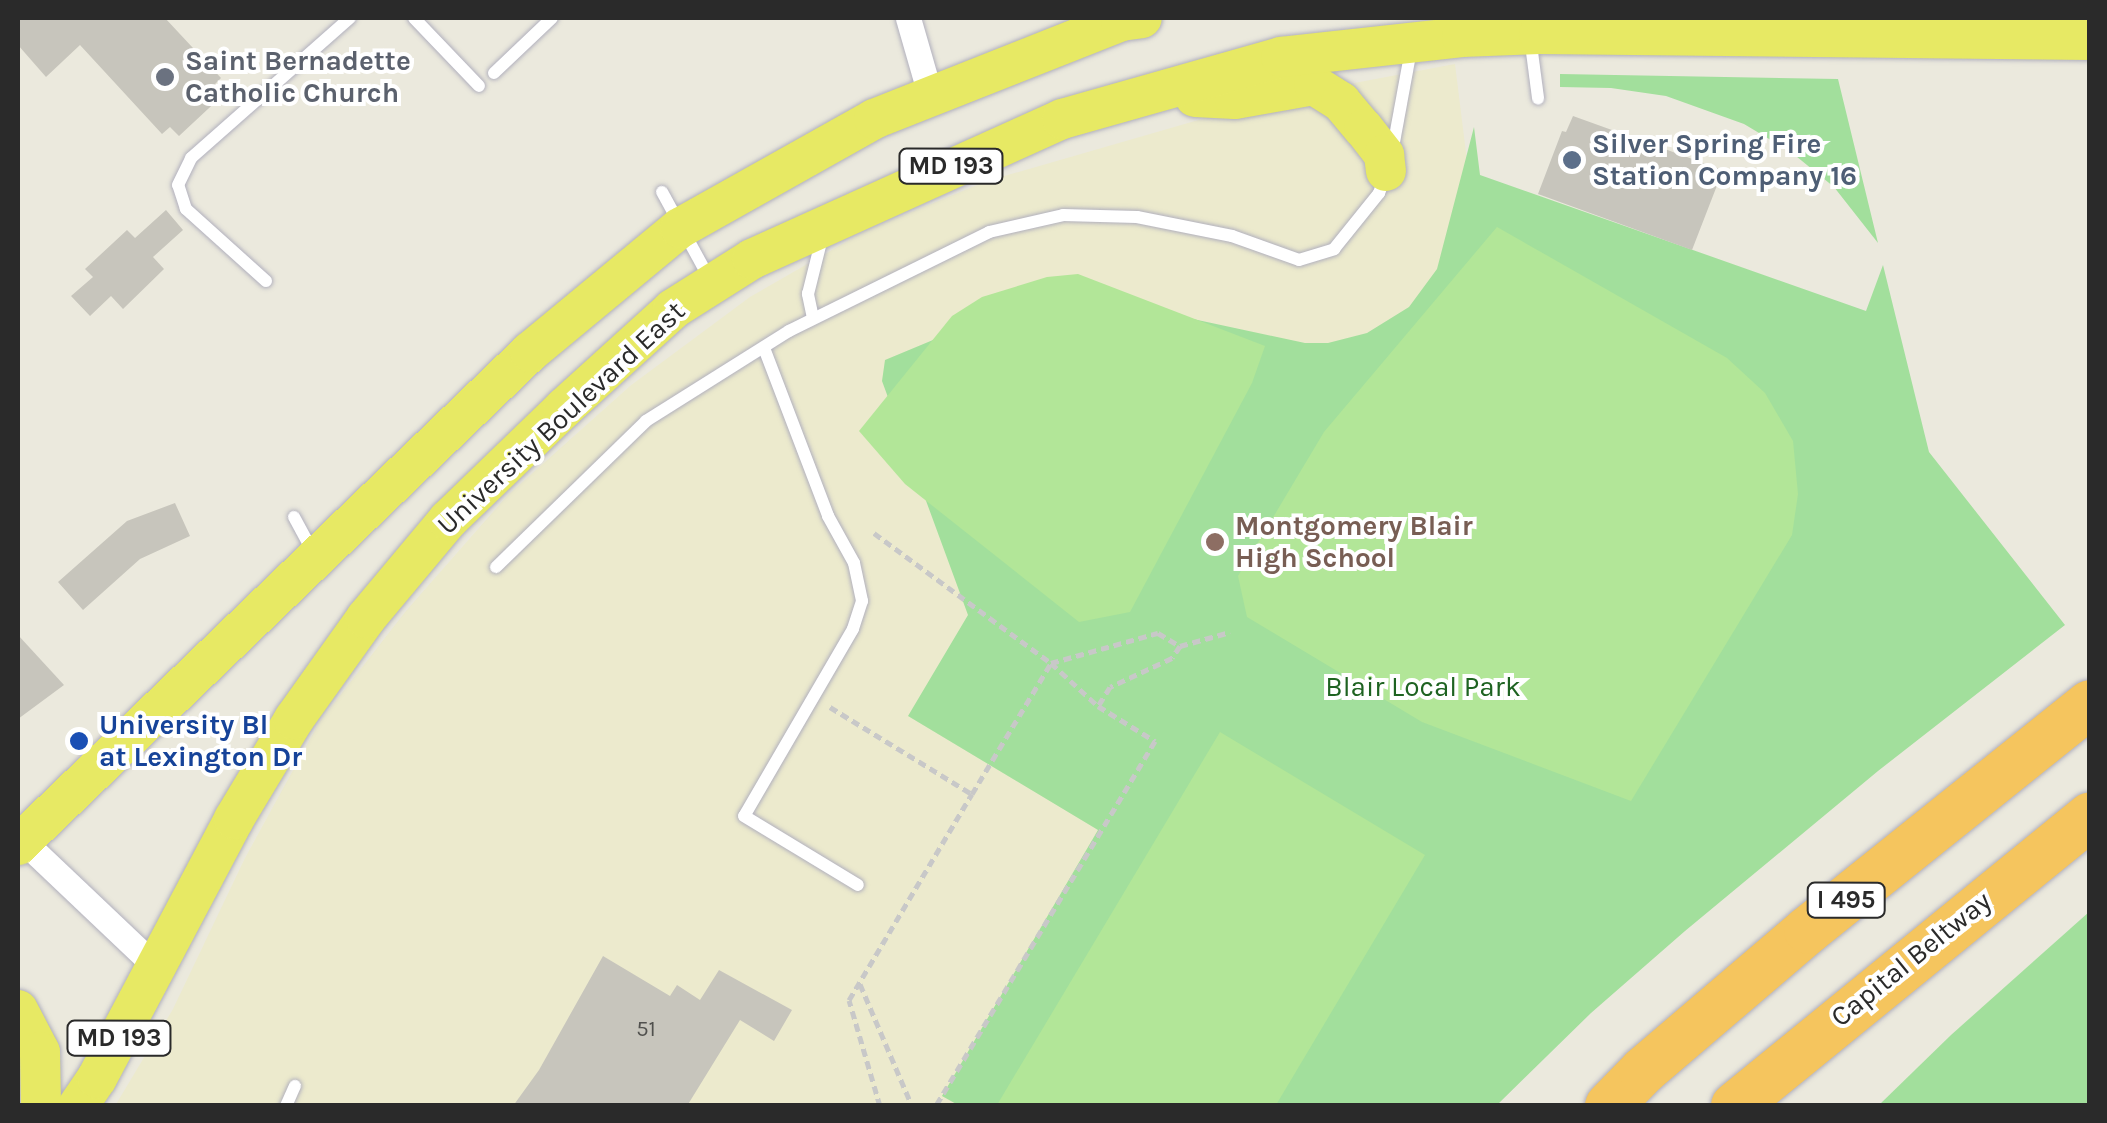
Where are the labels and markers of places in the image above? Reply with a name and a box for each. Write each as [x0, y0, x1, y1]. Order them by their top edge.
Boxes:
place label: Saint Bernadette Catholic Church [185, 44, 411, 110]
marker: Saint Bernadette Catholic Church [154, 66, 176, 88]
place label: Silver Spring Fire Station Company 16 [1592, 127, 1857, 193]
marker: Silver Spring Fire Station Company 16 [1561, 149, 1583, 171]
place label: Montgomery Blair High School [1235, 509, 1473, 575]
marker: Montgomery Blair High School [1204, 531, 1226, 553]
place label: University Bl at Lexington Dr [99, 708, 302, 774]
marker: University Bl at Lexington Dr [68, 730, 90, 752]

